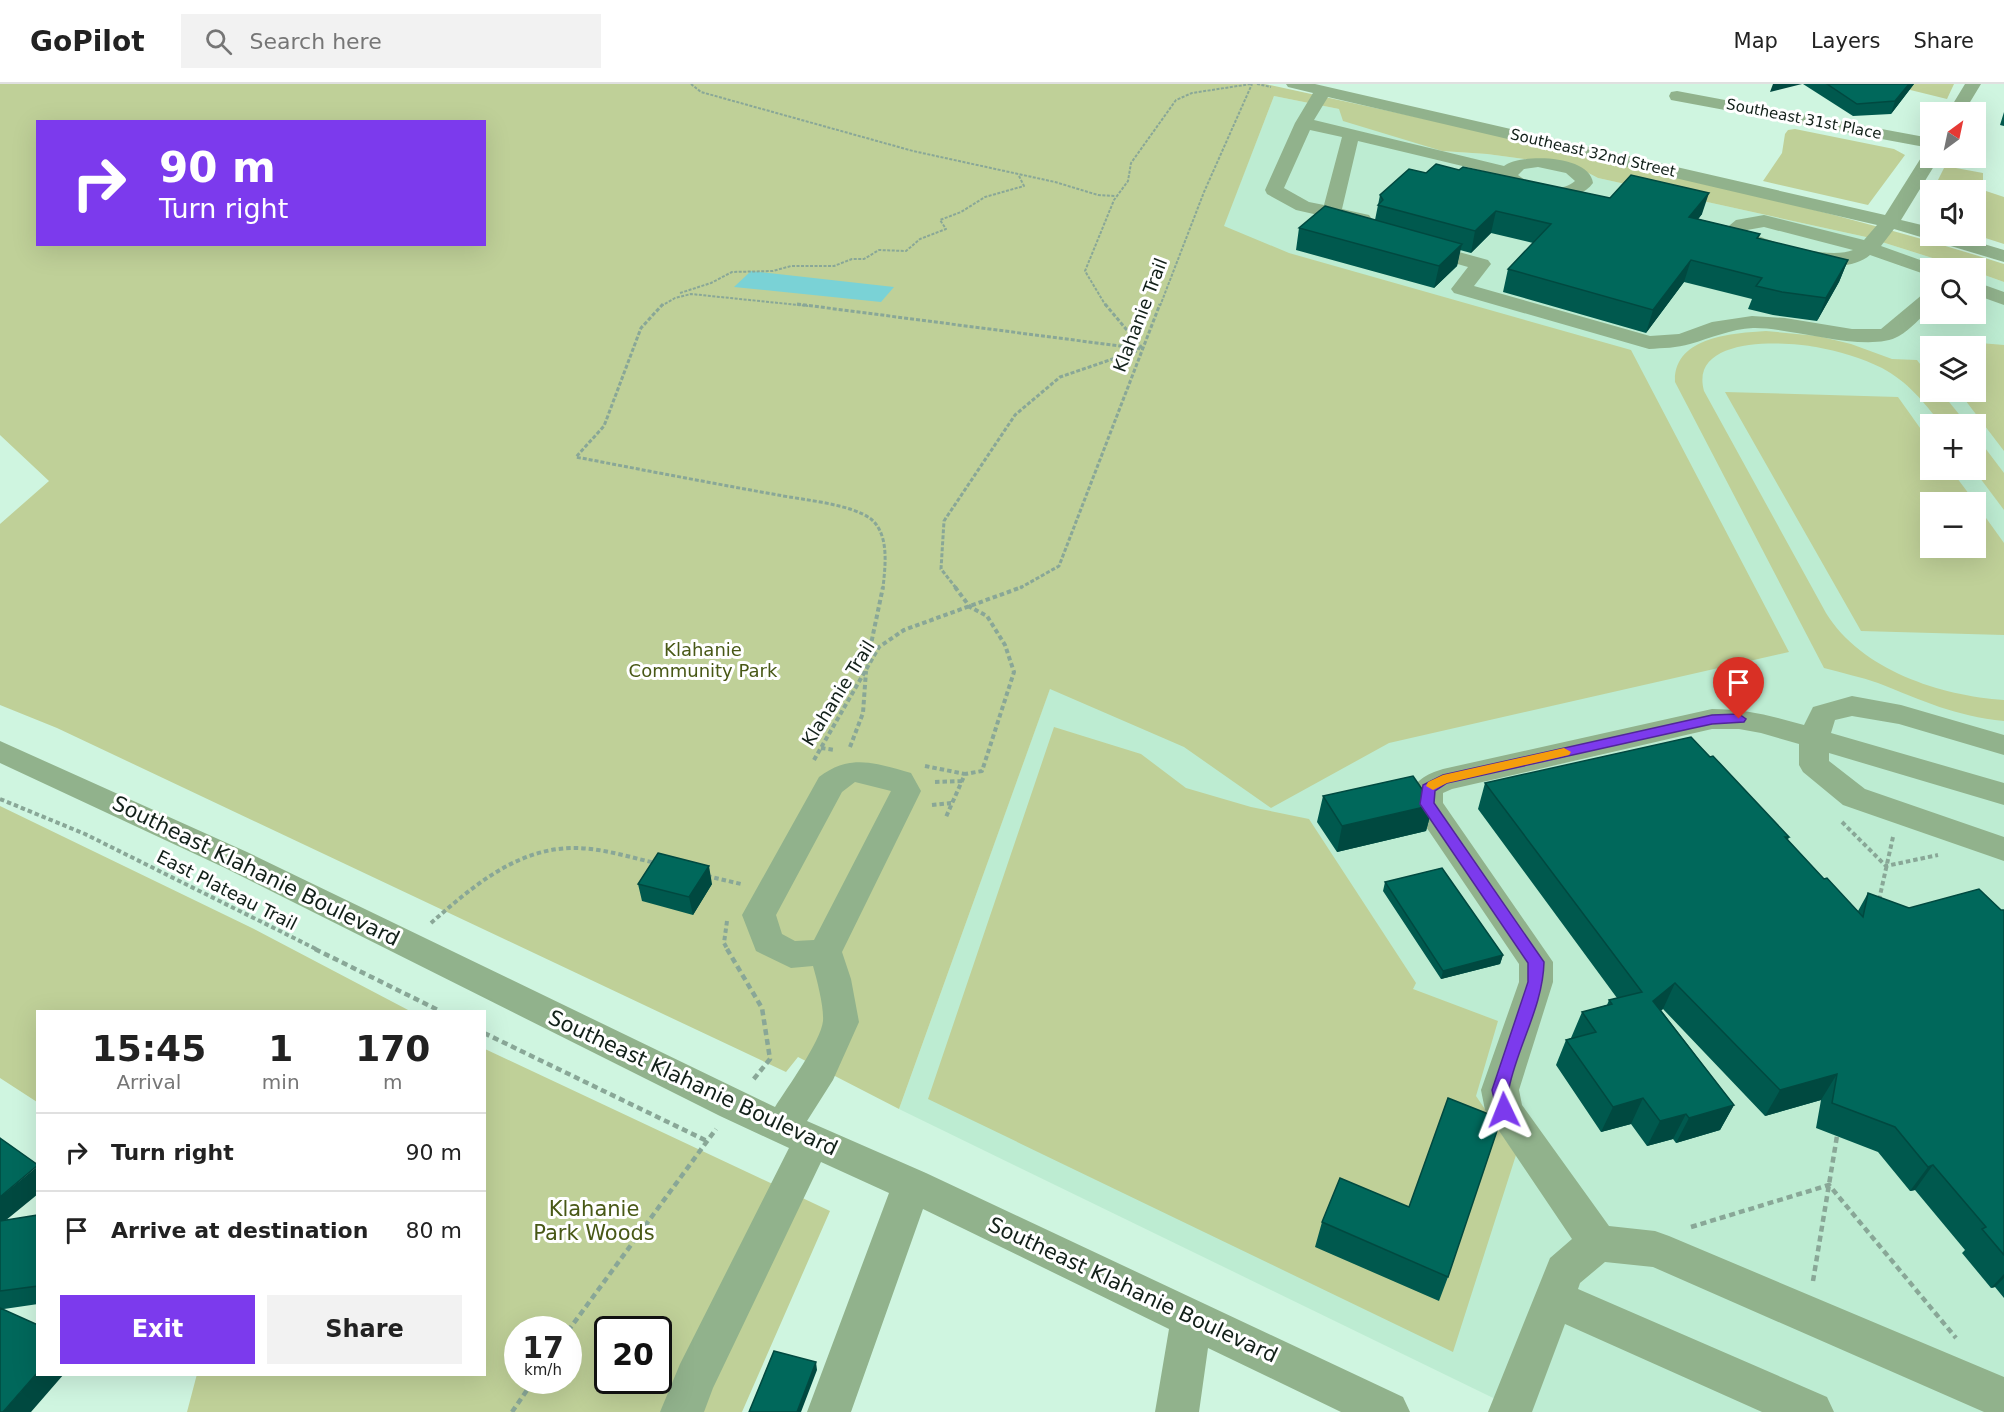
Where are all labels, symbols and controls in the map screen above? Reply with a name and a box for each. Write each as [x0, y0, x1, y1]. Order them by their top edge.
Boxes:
search box [181, 14, 601, 68]
text: GoPilot [30, 25, 145, 58]
icon: search [202, 25, 235, 58]
text: Search here [250, 29, 382, 54]
text: Map [1734, 29, 1778, 53]
text: Layers [1811, 29, 1880, 53]
text: Share [1913, 29, 1974, 53]
street label: Southeast 31st Place [1725, 95, 1883, 143]
north arrow [1920, 102, 1986, 168]
map controls [1920, 102, 1986, 558]
street label: Southeast 32nd Street [1509, 125, 1677, 181]
text: 90 m [159, 143, 276, 192]
icon: right [60, 144, 138, 222]
button: sound [1920, 180, 1986, 246]
text: Turn right [159, 193, 288, 224]
street label: Klahanie Trail [1109, 255, 1171, 375]
button: search [1920, 258, 1986, 324]
button: layers [1920, 336, 1986, 402]
button: + [1920, 414, 1986, 480]
button: − [1920, 492, 1986, 558]
street label: Klahanie Trail [797, 636, 879, 750]
park label: Klahanie Community Park [629, 639, 778, 681]
pin [1713, 657, 1764, 719]
icon: arrive [1722, 666, 1755, 699]
street label: Southeast Klahanie Boulevard [109, 791, 403, 951]
street label: East Plateau Trail [153, 846, 301, 934]
street label: Southeast Klahanie Boulevard [545, 1005, 841, 1161]
text: 15:45 [92, 1028, 206, 1069]
text: 1 [268, 1028, 293, 1069]
text: 170 [355, 1028, 430, 1069]
text: Arrival [116, 1070, 181, 1094]
text: min [262, 1070, 300, 1094]
text: m [383, 1070, 403, 1094]
position arrow [1472, 1078, 1536, 1142]
icon: right [60, 1136, 93, 1169]
text: Turn right [111, 1140, 234, 1165]
text: 90 m [406, 1140, 462, 1165]
park label: Klahanie Park Woods [533, 1197, 655, 1245]
street label: Southeast Klahanie Boulevard [985, 1212, 1281, 1368]
icon: arrive [60, 1214, 93, 1247]
text: Arrive at destination [111, 1218, 368, 1243]
text: 80 m [406, 1218, 462, 1243]
button: Exit [60, 1295, 255, 1364]
button: Share [267, 1295, 462, 1364]
speed limit sign: 20 [594, 1316, 672, 1394]
text: 17 [522, 1330, 564, 1365]
text: km/h [524, 1361, 562, 1379]

